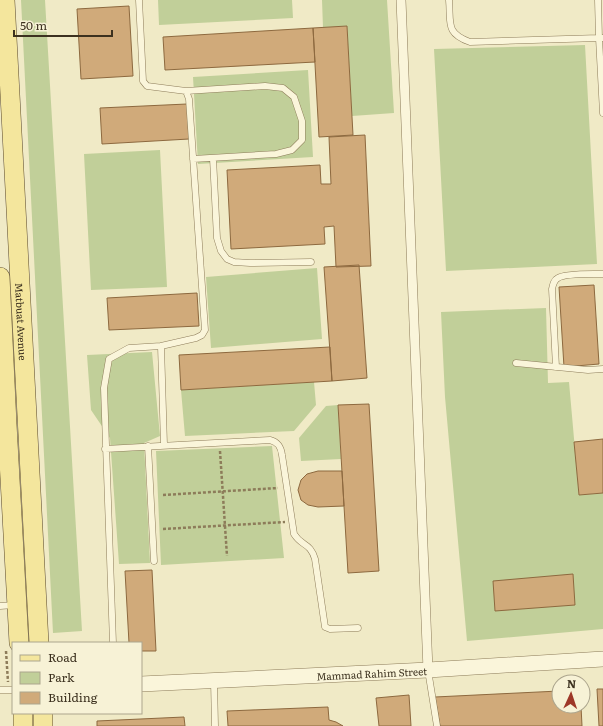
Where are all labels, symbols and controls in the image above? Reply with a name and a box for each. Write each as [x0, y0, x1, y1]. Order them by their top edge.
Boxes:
scale bar [14, 12, 112, 38]
text: 50 m [20, 16, 47, 34]
street label: Matbuat Avenue [12, 282, 32, 361]
legend [12, 642, 142, 714]
text: Road [48, 648, 78, 666]
street label: Mammad Rahim Street [316, 663, 427, 683]
text: Park [48, 668, 75, 686]
north arrow [551, 674, 591, 714]
text: N [567, 675, 577, 691]
text: Building [48, 688, 98, 706]

